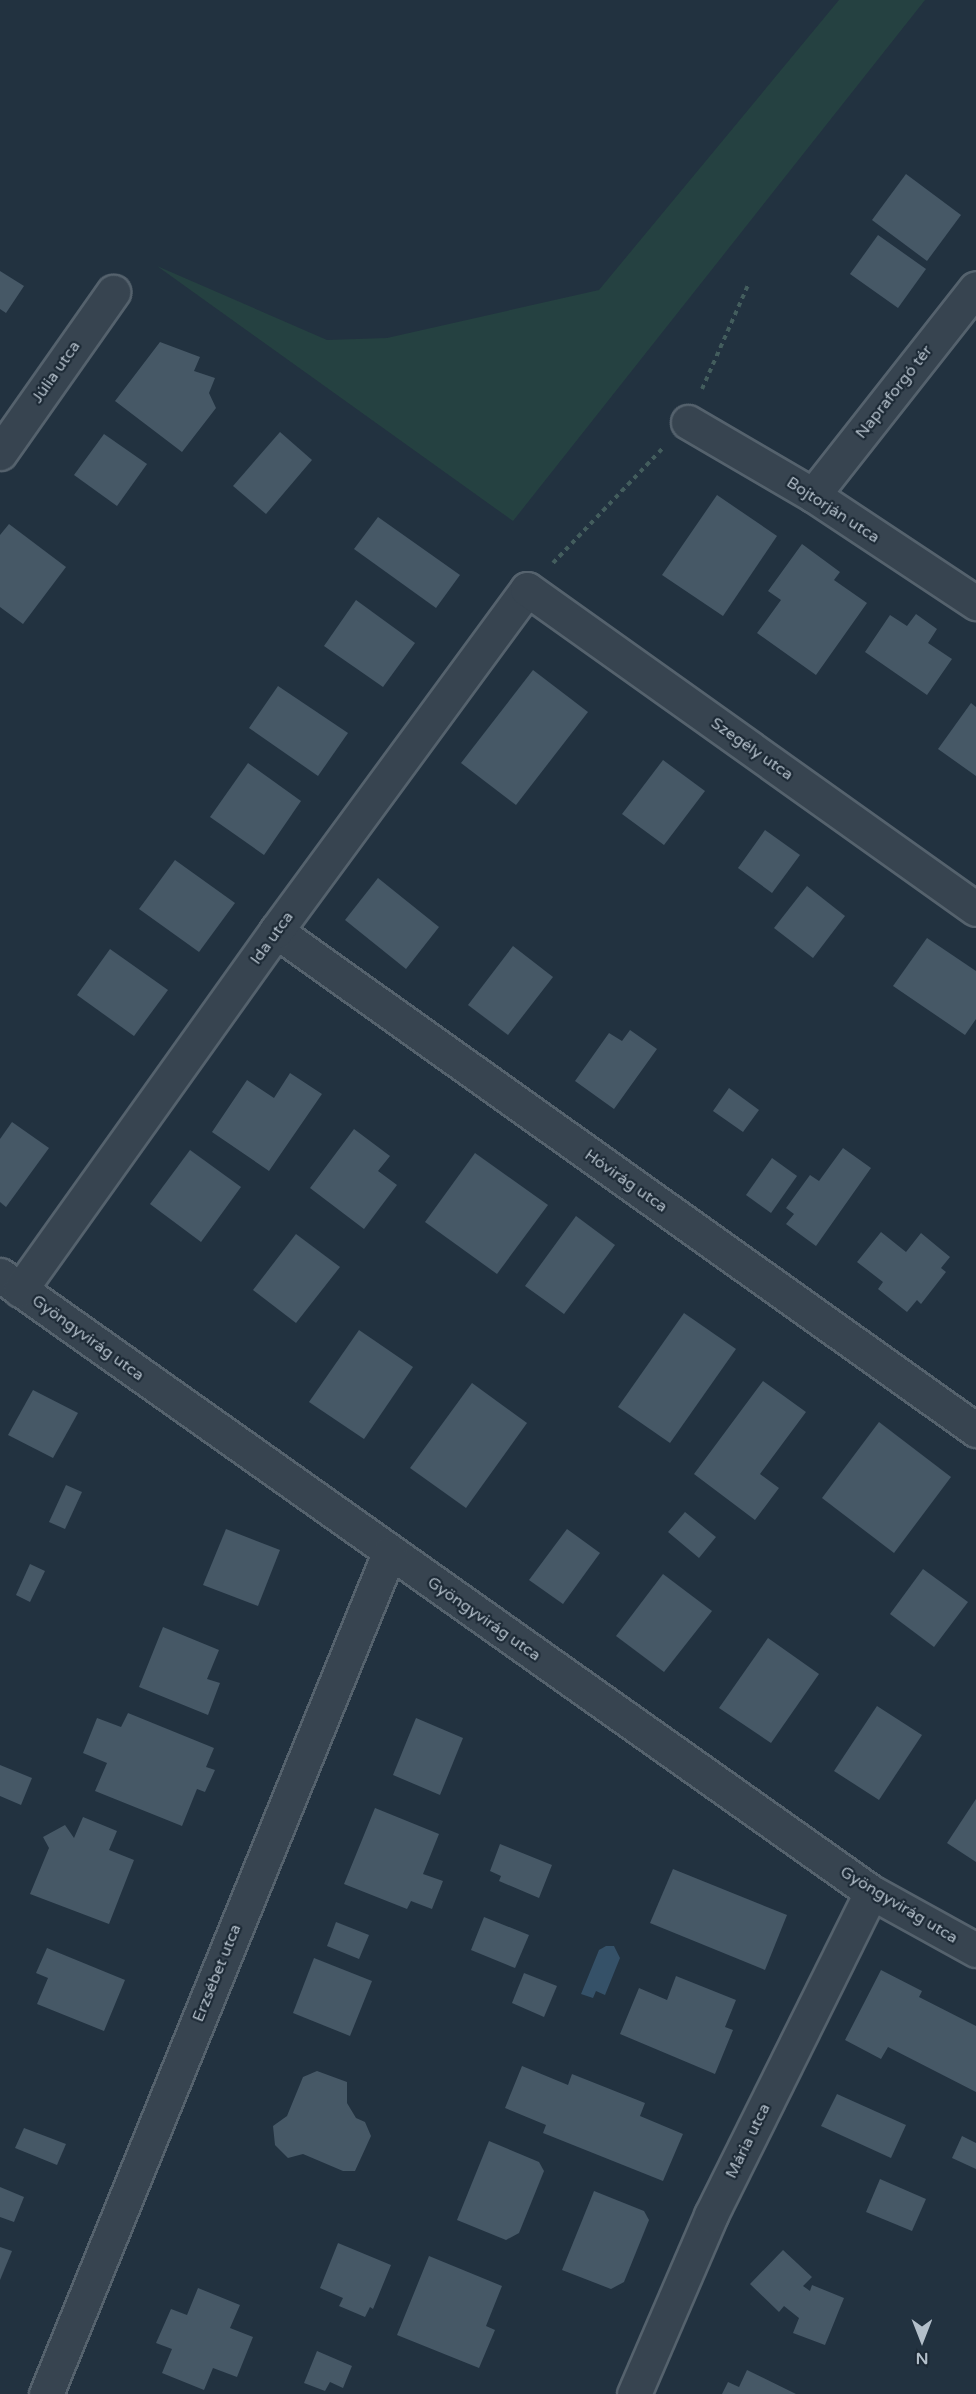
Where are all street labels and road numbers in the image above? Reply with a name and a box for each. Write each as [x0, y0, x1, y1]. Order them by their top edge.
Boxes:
street label: Júlia utca [28, 337, 84, 407]
street label: Napraforgó tér [852, 341, 936, 443]
street label: Bojtorján utca [783, 473, 883, 547]
street label: Szegély utca [707, 714, 797, 784]
street label: Ida utca [246, 908, 298, 968]
street label: Hóvirág utca [581, 1145, 671, 1217]
street label: Gyöngyvirág utca [28, 1291, 148, 1385]
street label: Gyöngyvirág utca [424, 1573, 544, 1665]
street label: Gyöngyvirág utca [837, 1862, 961, 1948]
street label: Erzsébet utca [189, 1921, 245, 2025]
street label: Mária utca [722, 2100, 774, 2182]

